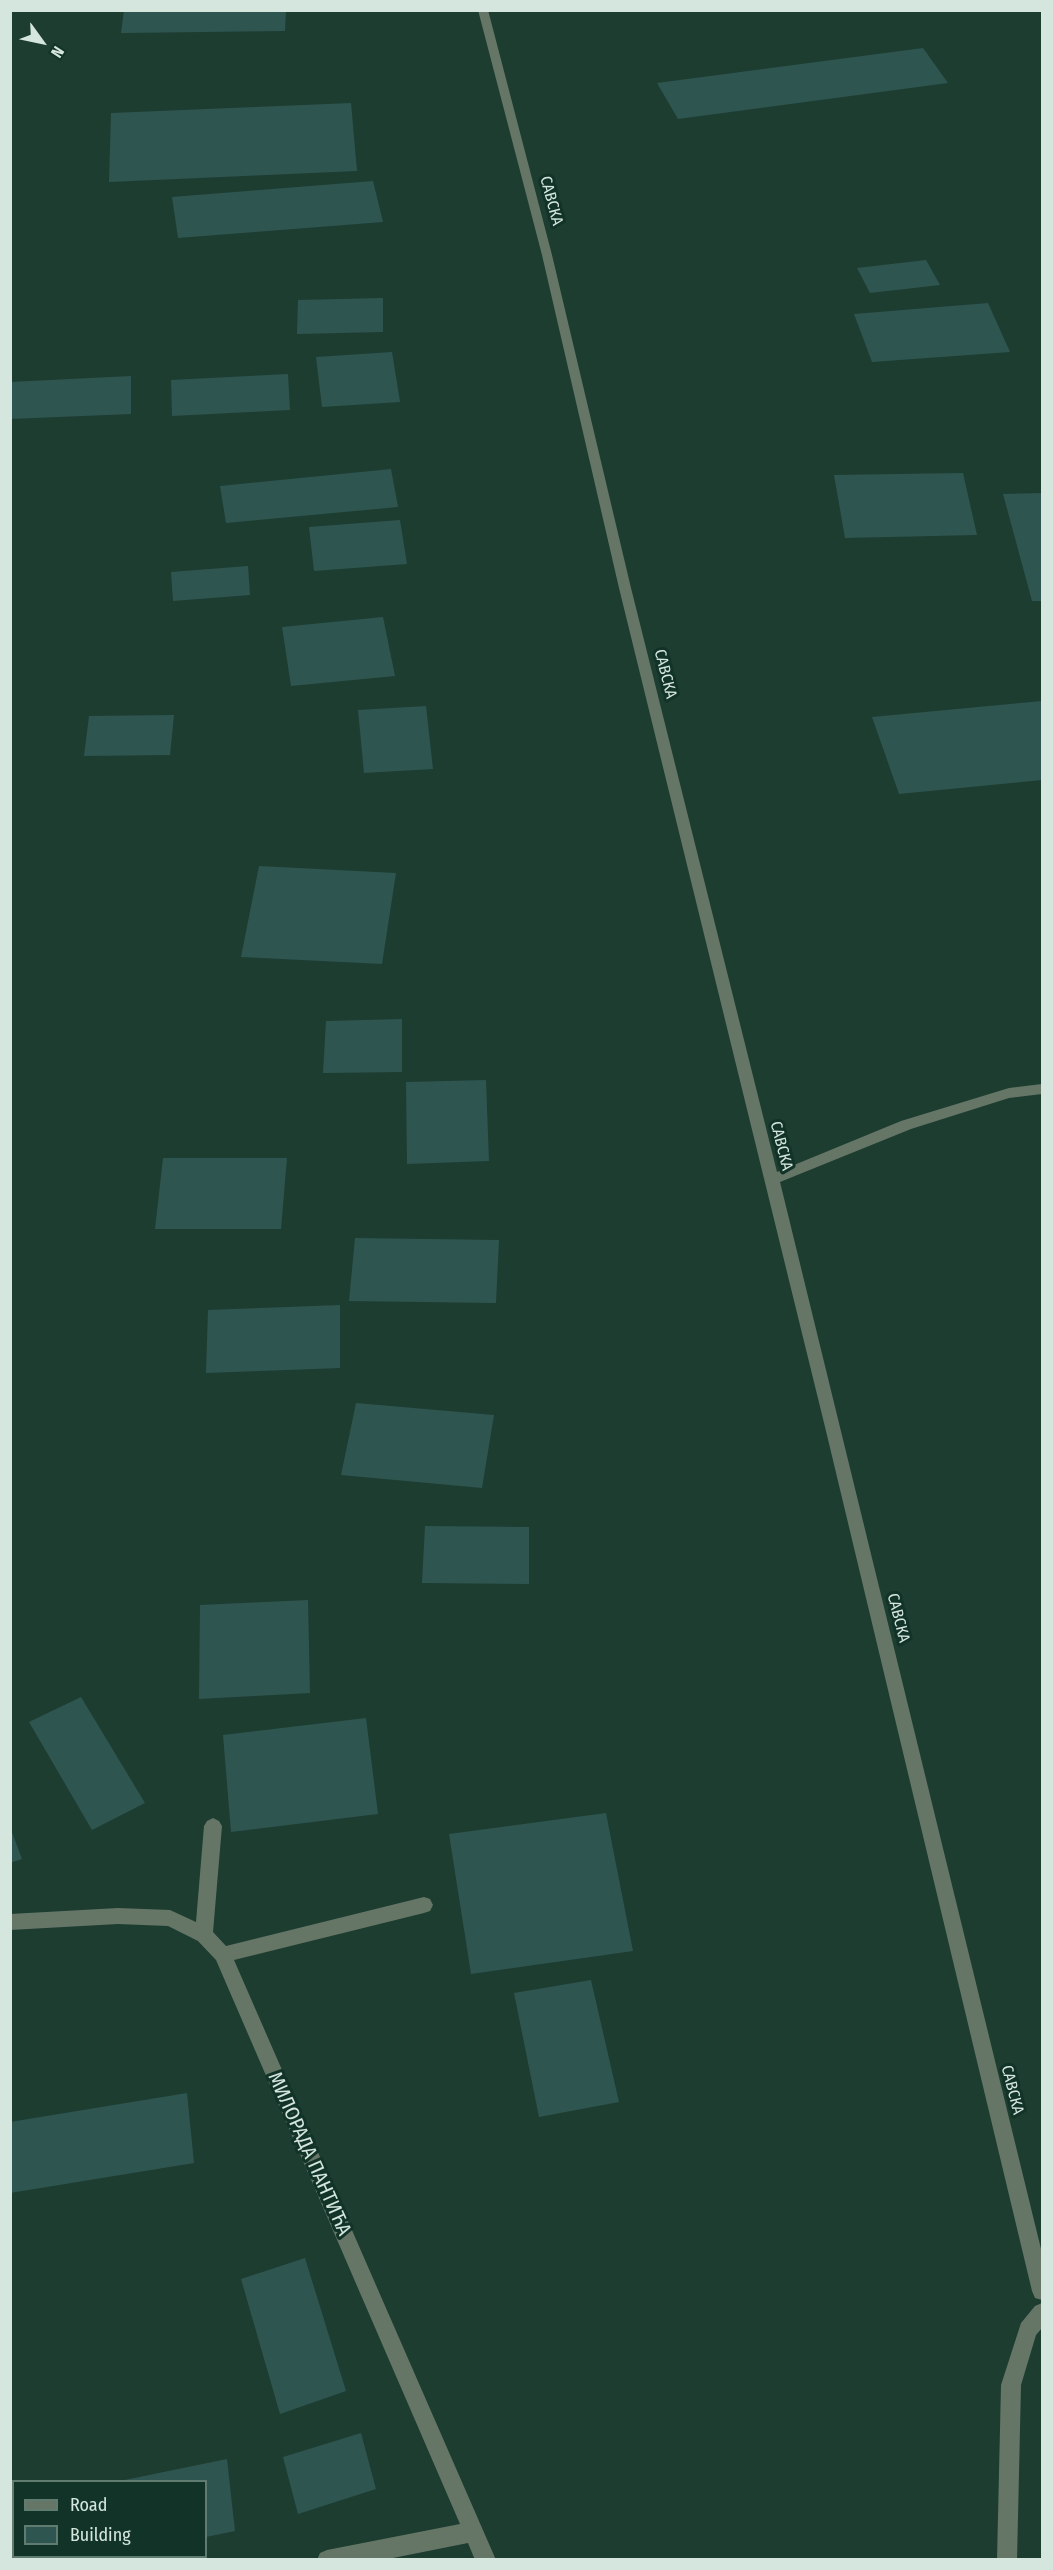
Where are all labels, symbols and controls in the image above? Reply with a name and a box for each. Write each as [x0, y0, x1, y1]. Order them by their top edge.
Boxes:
north arrow [12, 12, 72, 72]
text: N [47, 43, 68, 61]
street label: САВСКА [535, 174, 567, 228]
street label: САВСКА [650, 647, 680, 701]
street label: САВСКА [766, 1119, 796, 1173]
street label: САВСКА [883, 1591, 913, 1645]
street label: САВСКА [997, 2063, 1027, 2117]
street label: МИЛОРАДА ПАНТИЋА [262, 2069, 356, 2239]
legend [12, 2480, 207, 2558]
text: Road [70, 2494, 107, 2516]
text: Building [70, 2524, 131, 2546]

